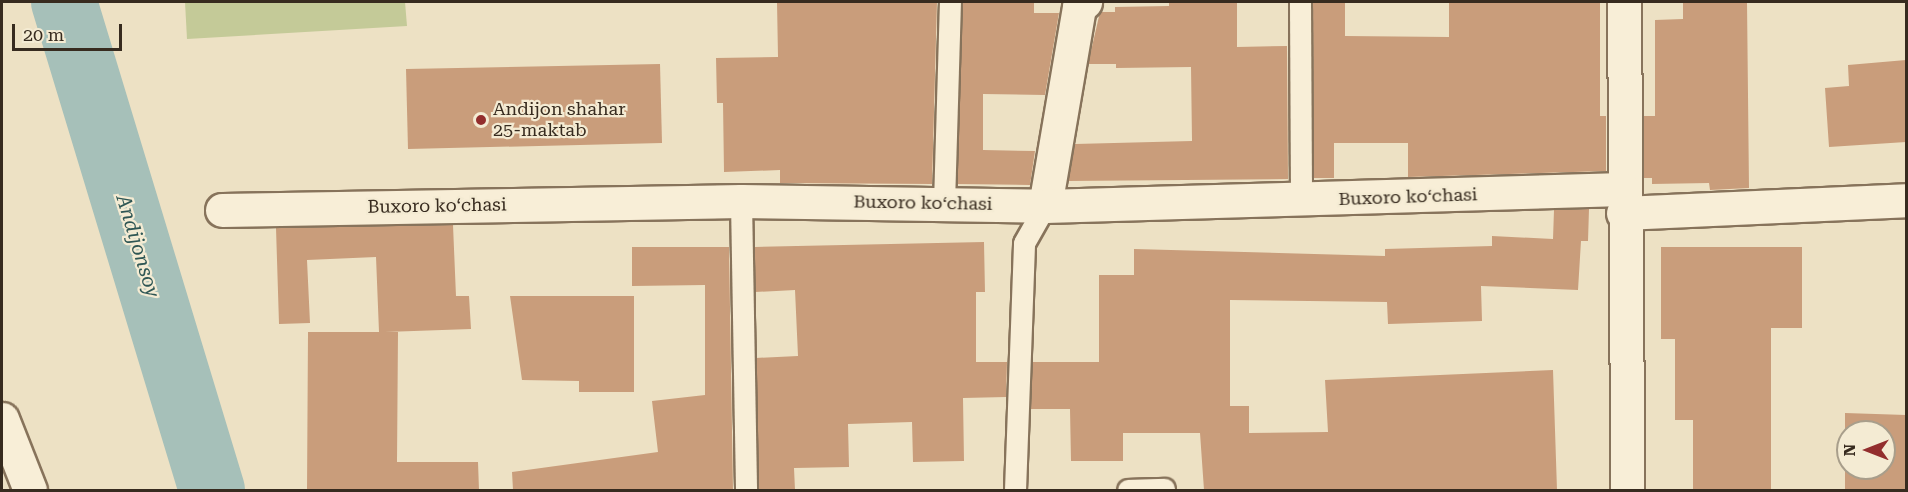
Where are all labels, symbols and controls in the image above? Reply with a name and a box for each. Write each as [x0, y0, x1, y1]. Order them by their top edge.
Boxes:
scale bar [15, 12, 124, 50]
text: 20 m [23, 24, 64, 45]
place label: Andijon shahar 25-maktab [493, 99, 626, 142]
marker: Andijon shahar 25-maktab [474, 113, 488, 127]
street label: Buxoro koʻchasi [1338, 184, 1478, 210]
street label: Buxoro koʻchasi [853, 191, 993, 215]
water label: Andijonsoy [111, 192, 165, 300]
street label: Buxoro koʻchasi [367, 194, 507, 218]
north arrow [1836, 420, 1896, 480]
text: N [1840, 444, 1859, 456]

